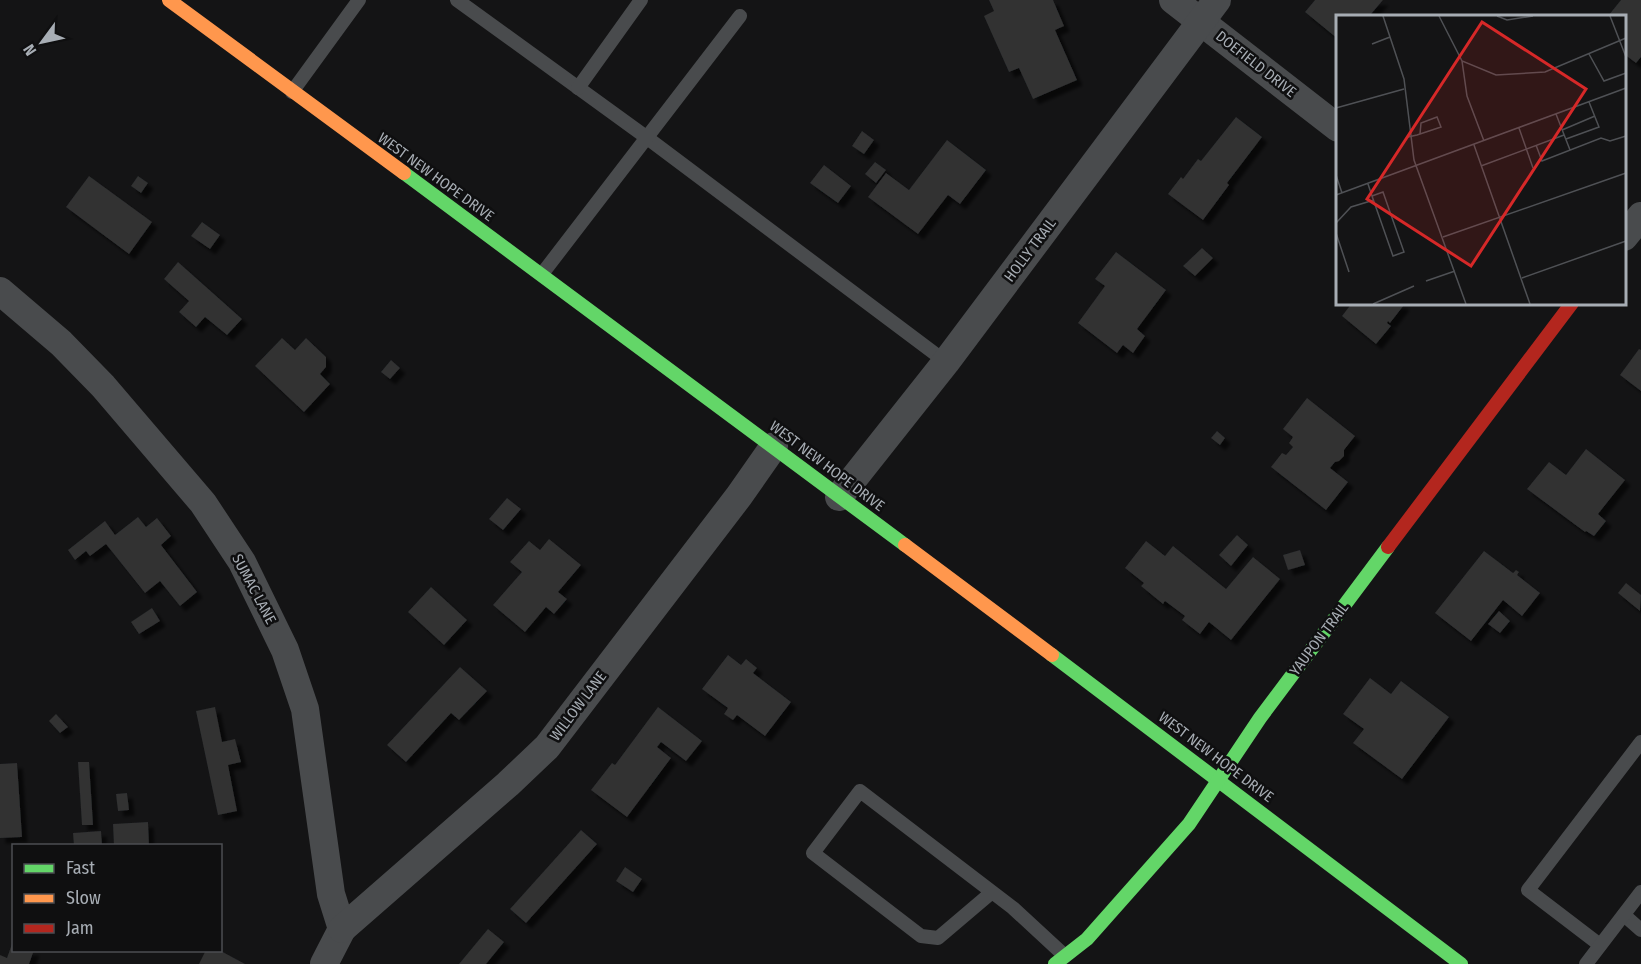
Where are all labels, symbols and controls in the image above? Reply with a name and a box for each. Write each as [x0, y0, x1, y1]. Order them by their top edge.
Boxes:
north arrow [12, 12, 72, 72]
inset map [1336, 15, 1626, 304]
street label: DOEFIELD DRIVE [1212, 27, 1300, 101]
text: N [19, 41, 40, 59]
street label: WEST NEW HOPE DRIVE [374, 129, 498, 225]
street label: HOLLY TRAIL [1000, 214, 1060, 285]
street label: WEST NEW HOPE DRIVE [766, 417, 888, 515]
street label: SUMAC LANE [228, 551, 280, 627]
street label: YAUPON TRAIL [1286, 599, 1353, 679]
street label: WILLOW LANE [546, 668, 610, 744]
street label: WEST NEW HOPE DRIVE [1155, 708, 1277, 806]
legend [12, 844, 222, 952]
text: Fast [66, 857, 95, 879]
text: Slow [66, 887, 101, 909]
text: Jam [66, 917, 94, 939]

